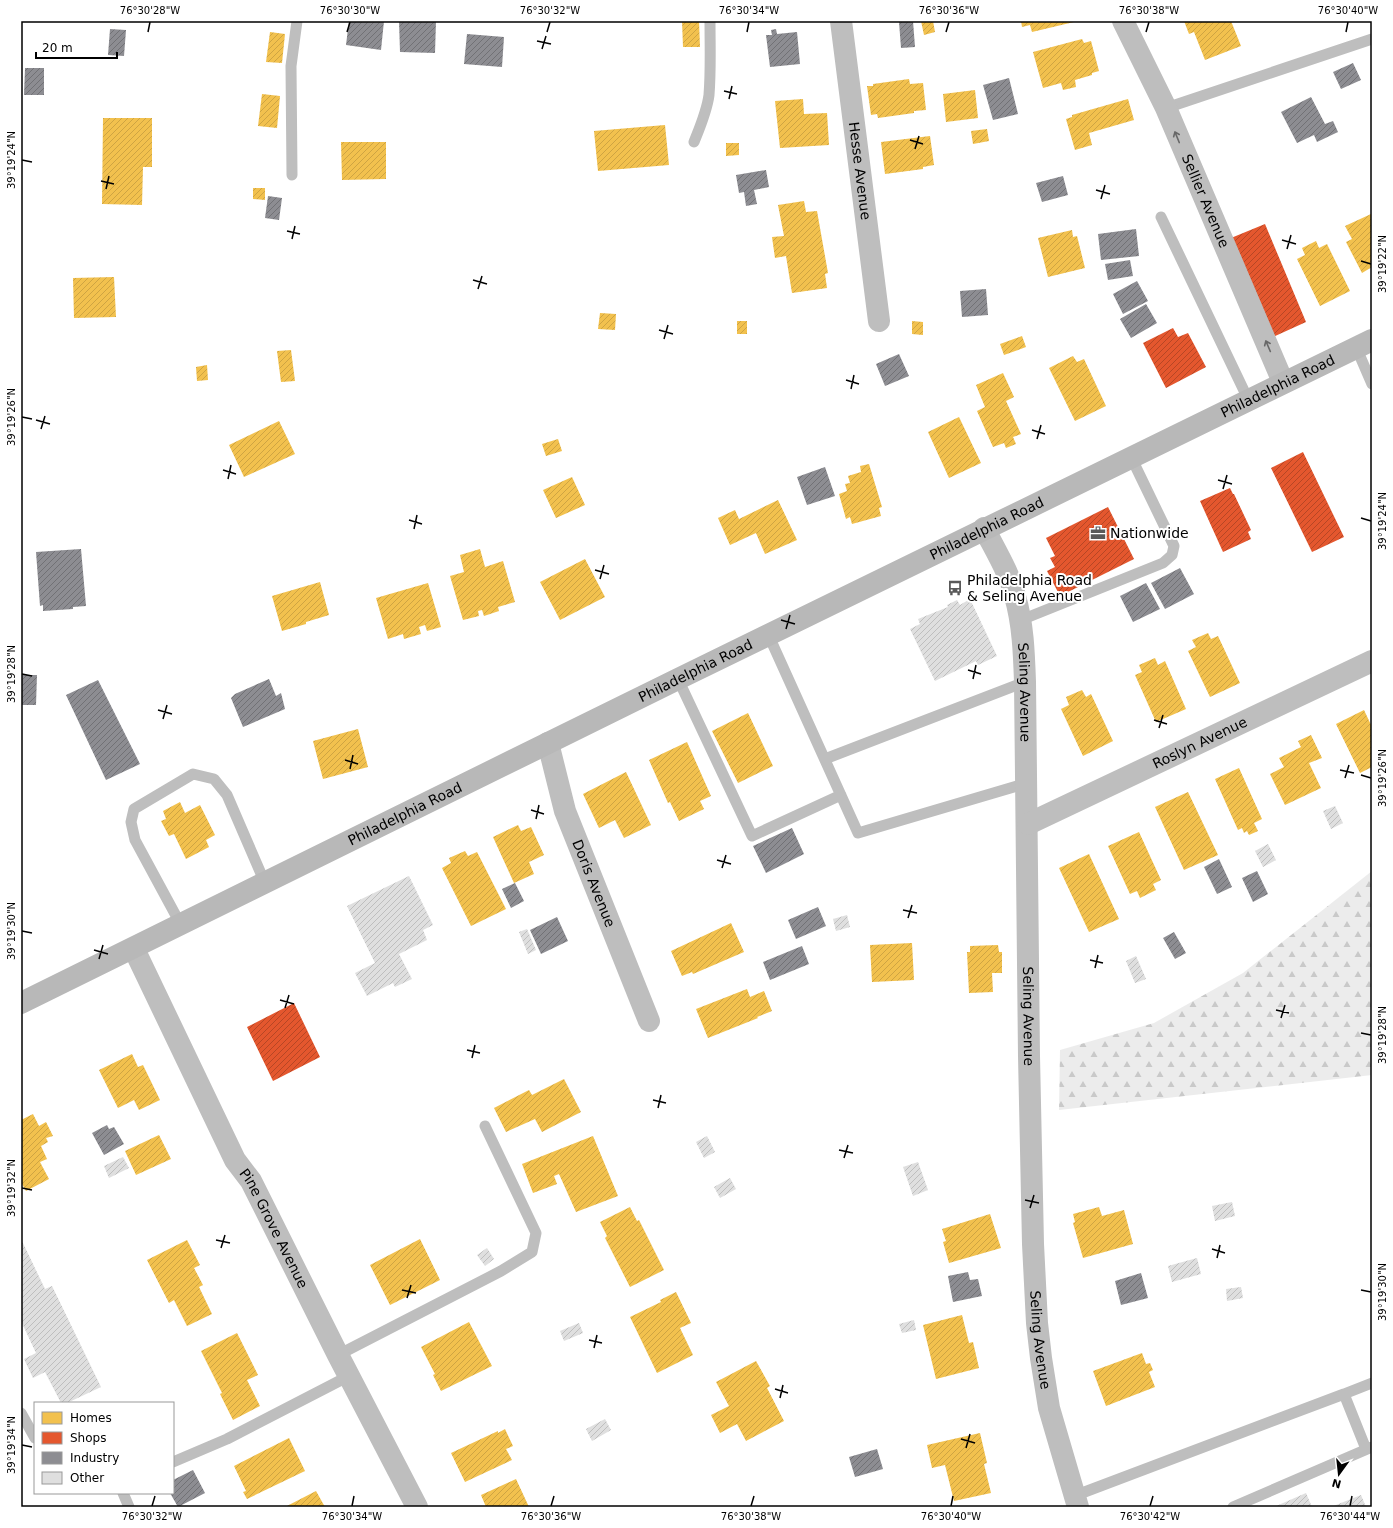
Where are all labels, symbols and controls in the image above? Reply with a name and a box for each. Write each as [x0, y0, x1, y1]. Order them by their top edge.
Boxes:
text: 76°30'28"W [120, 5, 180, 16]
text: 76°30'30"W [320, 5, 380, 16]
text: 76°30'32"W [520, 5, 580, 16]
text: 76°30'34"W [719, 5, 779, 16]
text: 76°30'36"W [919, 5, 979, 16]
text: 76°30'38"W [1119, 5, 1179, 16]
text: 76°30'40"W [1318, 5, 1378, 16]
scale bar [36, 34, 117, 60]
text: 20 m [42, 41, 73, 55]
street label: Hesse Avenue [846, 121, 874, 221]
text: 39°19'24"N [6, 131, 17, 189]
one-way arrow [1173, 132, 1181, 144]
street label: Sellier Avenue [1179, 152, 1233, 250]
text: 39°19'22"N [1377, 235, 1388, 293]
one-way arrow [1264, 341, 1271, 353]
street label: Philadelphia Road [1218, 351, 1337, 421]
text: 39°19'26"N [6, 388, 17, 446]
text: 39°19'24"N [1377, 492, 1388, 550]
street label: Philadelphia Road [927, 494, 1046, 563]
office icon: Nationwide [1089, 524, 1107, 542]
place label: Nationwide [1110, 525, 1189, 541]
place label: Philadelphia Road & Seling Avenue [967, 572, 1092, 604]
bus stop icon: Philadelphia Road & Seling Avenue [946, 579, 964, 597]
street label: Philadelphia Road [636, 636, 755, 705]
street label: Seling Avenue [1015, 642, 1034, 742]
text: 39°19'28"N [6, 645, 17, 703]
street label: Roslyn Avenue [1150, 713, 1249, 772]
text: 39°19'26"N [1377, 749, 1388, 807]
street label: Philadelphia Road [345, 779, 464, 849]
street label: Doris Avenue [569, 837, 619, 929]
text: 39°19'30"N [6, 902, 17, 960]
street label: Seling Avenue [1020, 966, 1037, 1066]
text: 39°19'28"N [1377, 1006, 1388, 1064]
text: 39°19'32"N [6, 1159, 17, 1217]
street label: Pine Grove Avenue [236, 1165, 311, 1291]
text: 39°19'30"N [1377, 1263, 1388, 1321]
street label: Seling Avenue [1027, 1290, 1054, 1391]
legend [34, 1402, 174, 1494]
text: Homes [70, 1411, 112, 1425]
text: 39°19'34"N [6, 1416, 17, 1474]
text: Shops [70, 1431, 106, 1445]
text: Industry [70, 1451, 119, 1465]
north arrow [1319, 1454, 1359, 1494]
text: Other [70, 1471, 104, 1485]
text: N [1330, 1476, 1343, 1491]
text: 76°30'32"W [122, 1511, 182, 1522]
text: 76°30'34"W [322, 1511, 382, 1522]
text: 76°30'36"W [521, 1511, 581, 1522]
text: 76°30'38"W [721, 1511, 781, 1522]
text: 76°30'40"W [921, 1511, 981, 1522]
text: 76°30'42"W [1120, 1511, 1180, 1522]
text: 76°30'44"W [1320, 1511, 1380, 1522]

